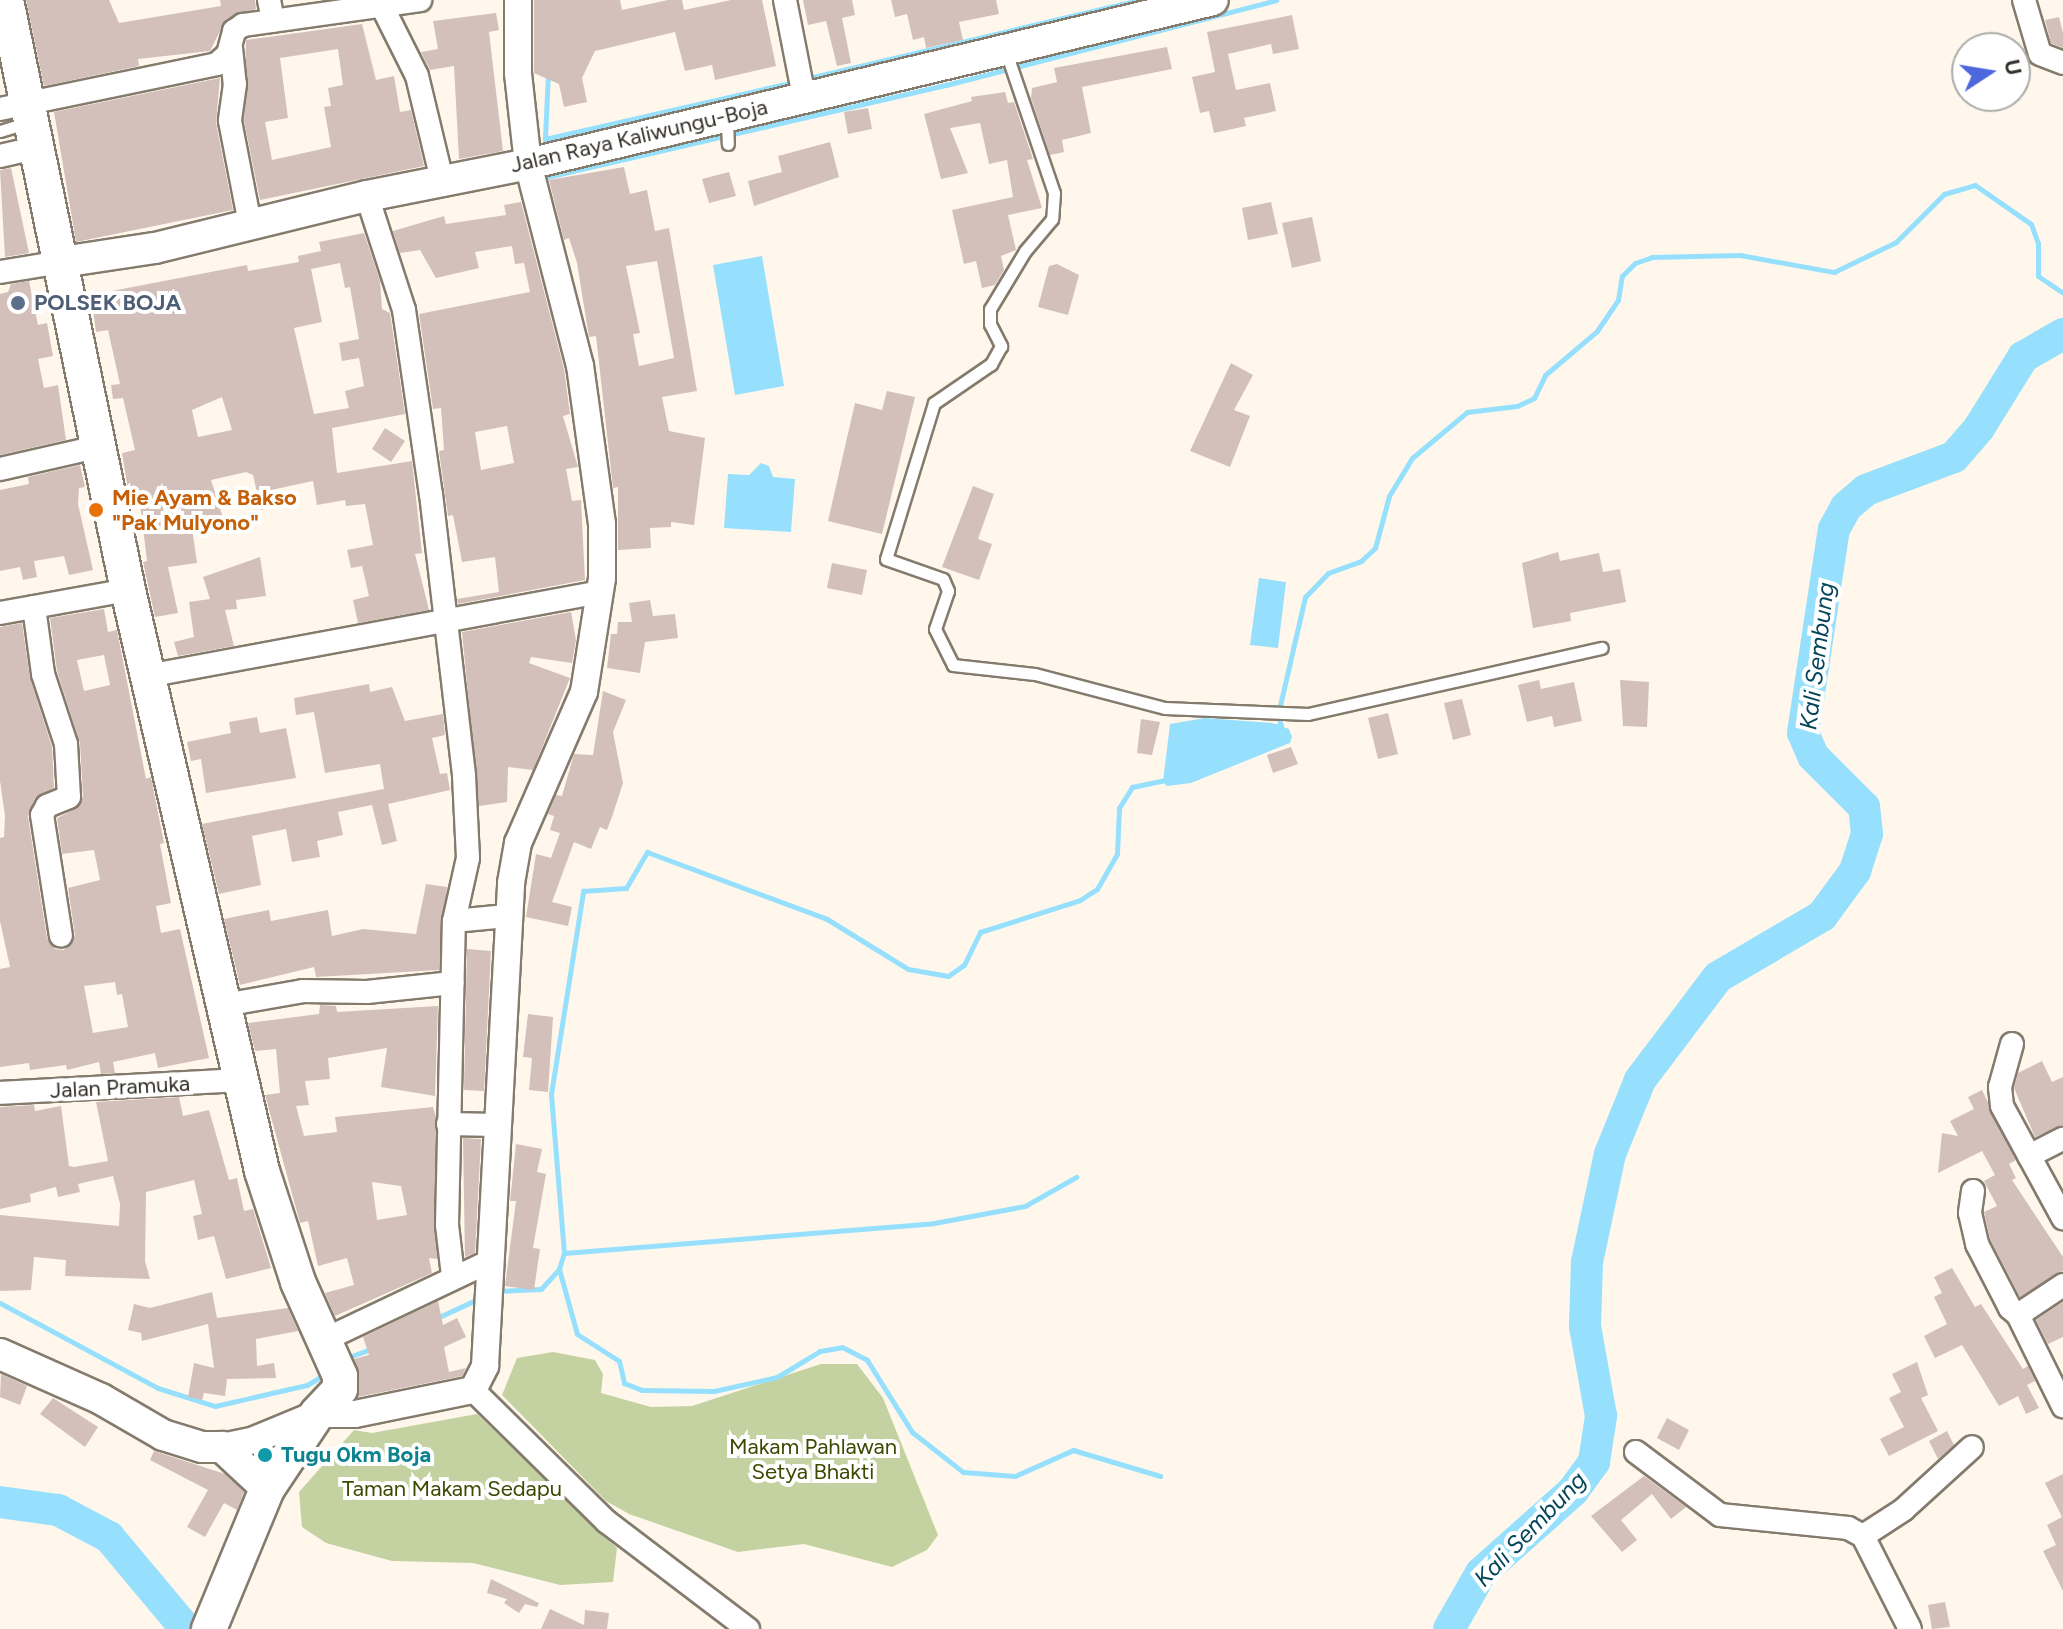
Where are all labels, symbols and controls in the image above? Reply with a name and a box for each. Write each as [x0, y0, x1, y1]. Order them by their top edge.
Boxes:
north arrow [1951, 32, 2031, 112]
text: U [1998, 57, 2028, 78]
street label: Jalan Raya Kaliwungu-Boja [508, 94, 770, 178]
place label: POLSEK BOJA [34, 290, 181, 316]
marker: POLSEK BOJA [9, 294, 27, 312]
place label: Mie Ayam & Bakso "Pak Mulyono" [112, 484, 297, 536]
marker: Mie Ayam & Bakso "Pak Mulyono" [87, 501, 105, 519]
water label: Kali Sembung [1794, 580, 1840, 732]
street label: Jalan Pramuka [49, 1070, 191, 1104]
park label: Makam Pahlawan Setya Bhakti [729, 1433, 897, 1484]
place label: Tugu 0km Boja [281, 1442, 431, 1468]
marker: Tugu 0km Boja [256, 1446, 274, 1464]
water label: Kali Sembung [1468, 1466, 1592, 1592]
park label: Taman Makam Sedapu [342, 1476, 562, 1502]

